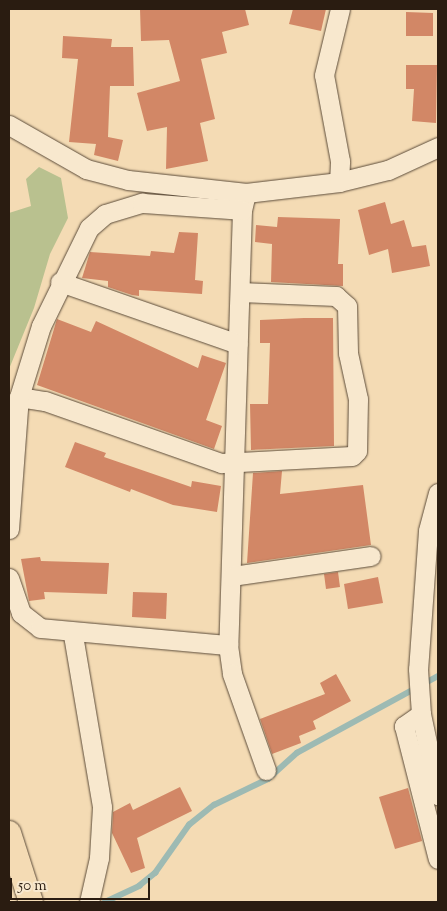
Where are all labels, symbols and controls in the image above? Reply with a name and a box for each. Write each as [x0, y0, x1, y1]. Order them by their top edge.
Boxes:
scale bar [12, 868, 152, 900]
text: 50 m [18, 876, 47, 897]

